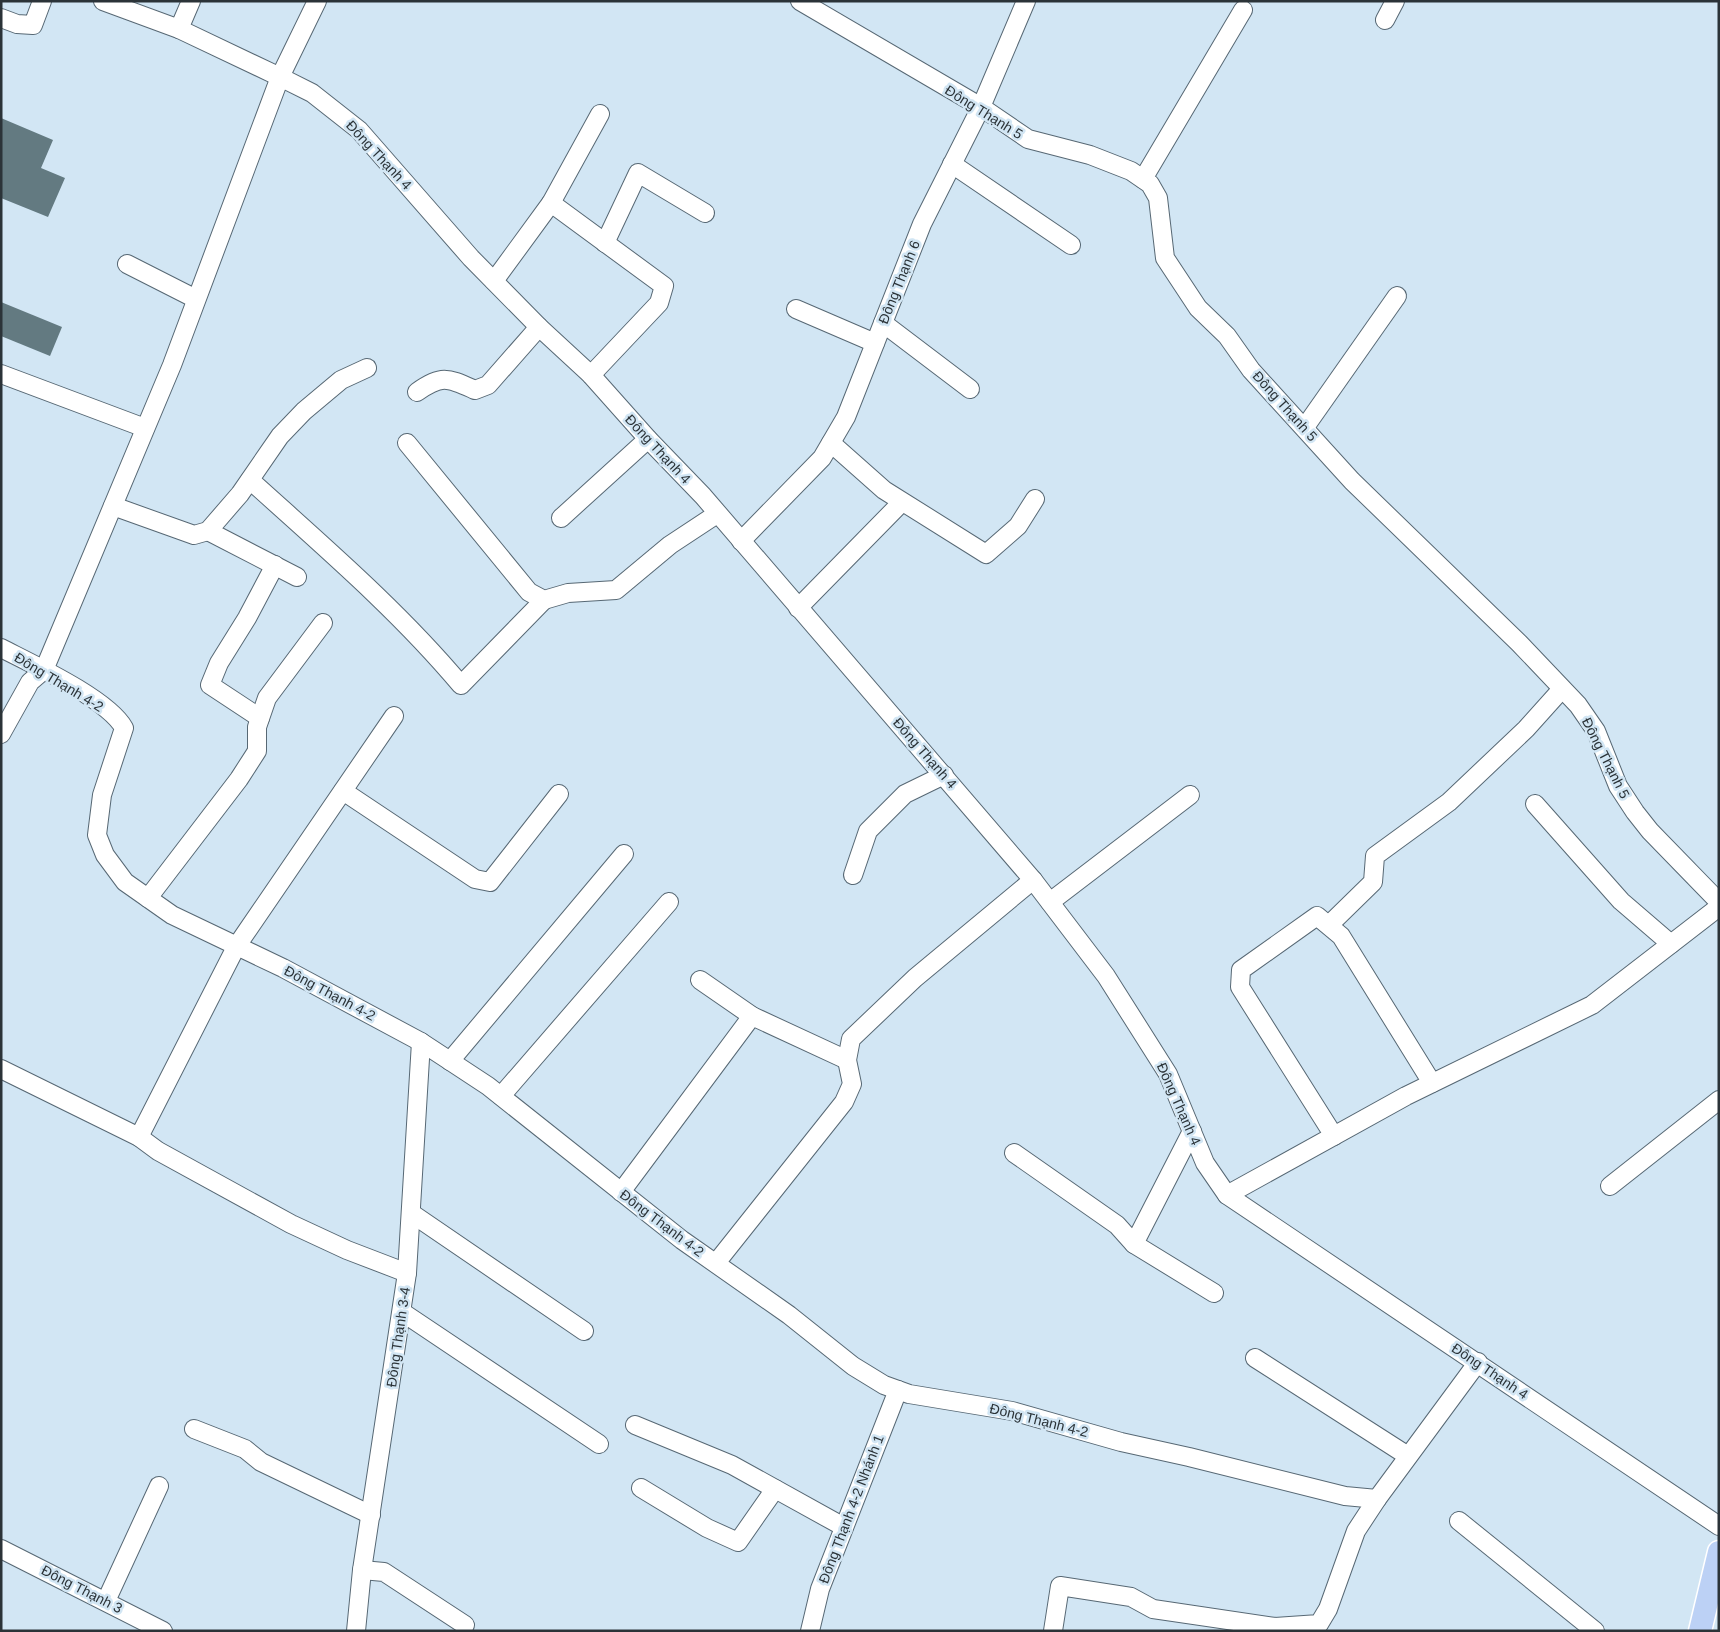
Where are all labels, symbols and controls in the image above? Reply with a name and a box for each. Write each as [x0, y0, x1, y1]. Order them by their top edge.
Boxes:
street label: Đông Thạnh 5 [942, 82, 1026, 142]
street label: Đông Thạnh 4 [343, 117, 415, 193]
street label: Đông Thạnh 6 [875, 238, 923, 326]
street label: Đông Thạnh 5 [1249, 368, 1321, 444]
street label: Đông Thạnh 4 [622, 411, 694, 487]
street label: Đông Thạnh 4-2 [12, 649, 107, 715]
street label: Đông Thạnh 4 [890, 714, 960, 792]
street label: Đông Thạnh 5 [1579, 715, 1633, 801]
street label: Đông Thạnh 4-2 [282, 962, 378, 1024]
street label: Đông Thạnh 4 [1154, 1060, 1204, 1148]
street label: Đông Thạnh 4-2 [617, 1186, 707, 1260]
street label: Đông Thạnh 3-4 [383, 1286, 413, 1388]
street label: Đông Thạnh 4 [1449, 1340, 1531, 1402]
street label: Đông Thạnh 4-2 [988, 1400, 1090, 1440]
street label: Đông Thạnh 4-2 Nhánh 1 [815, 1432, 887, 1586]
street label: Đông Thạnh 3 [39, 1562, 125, 1616]

